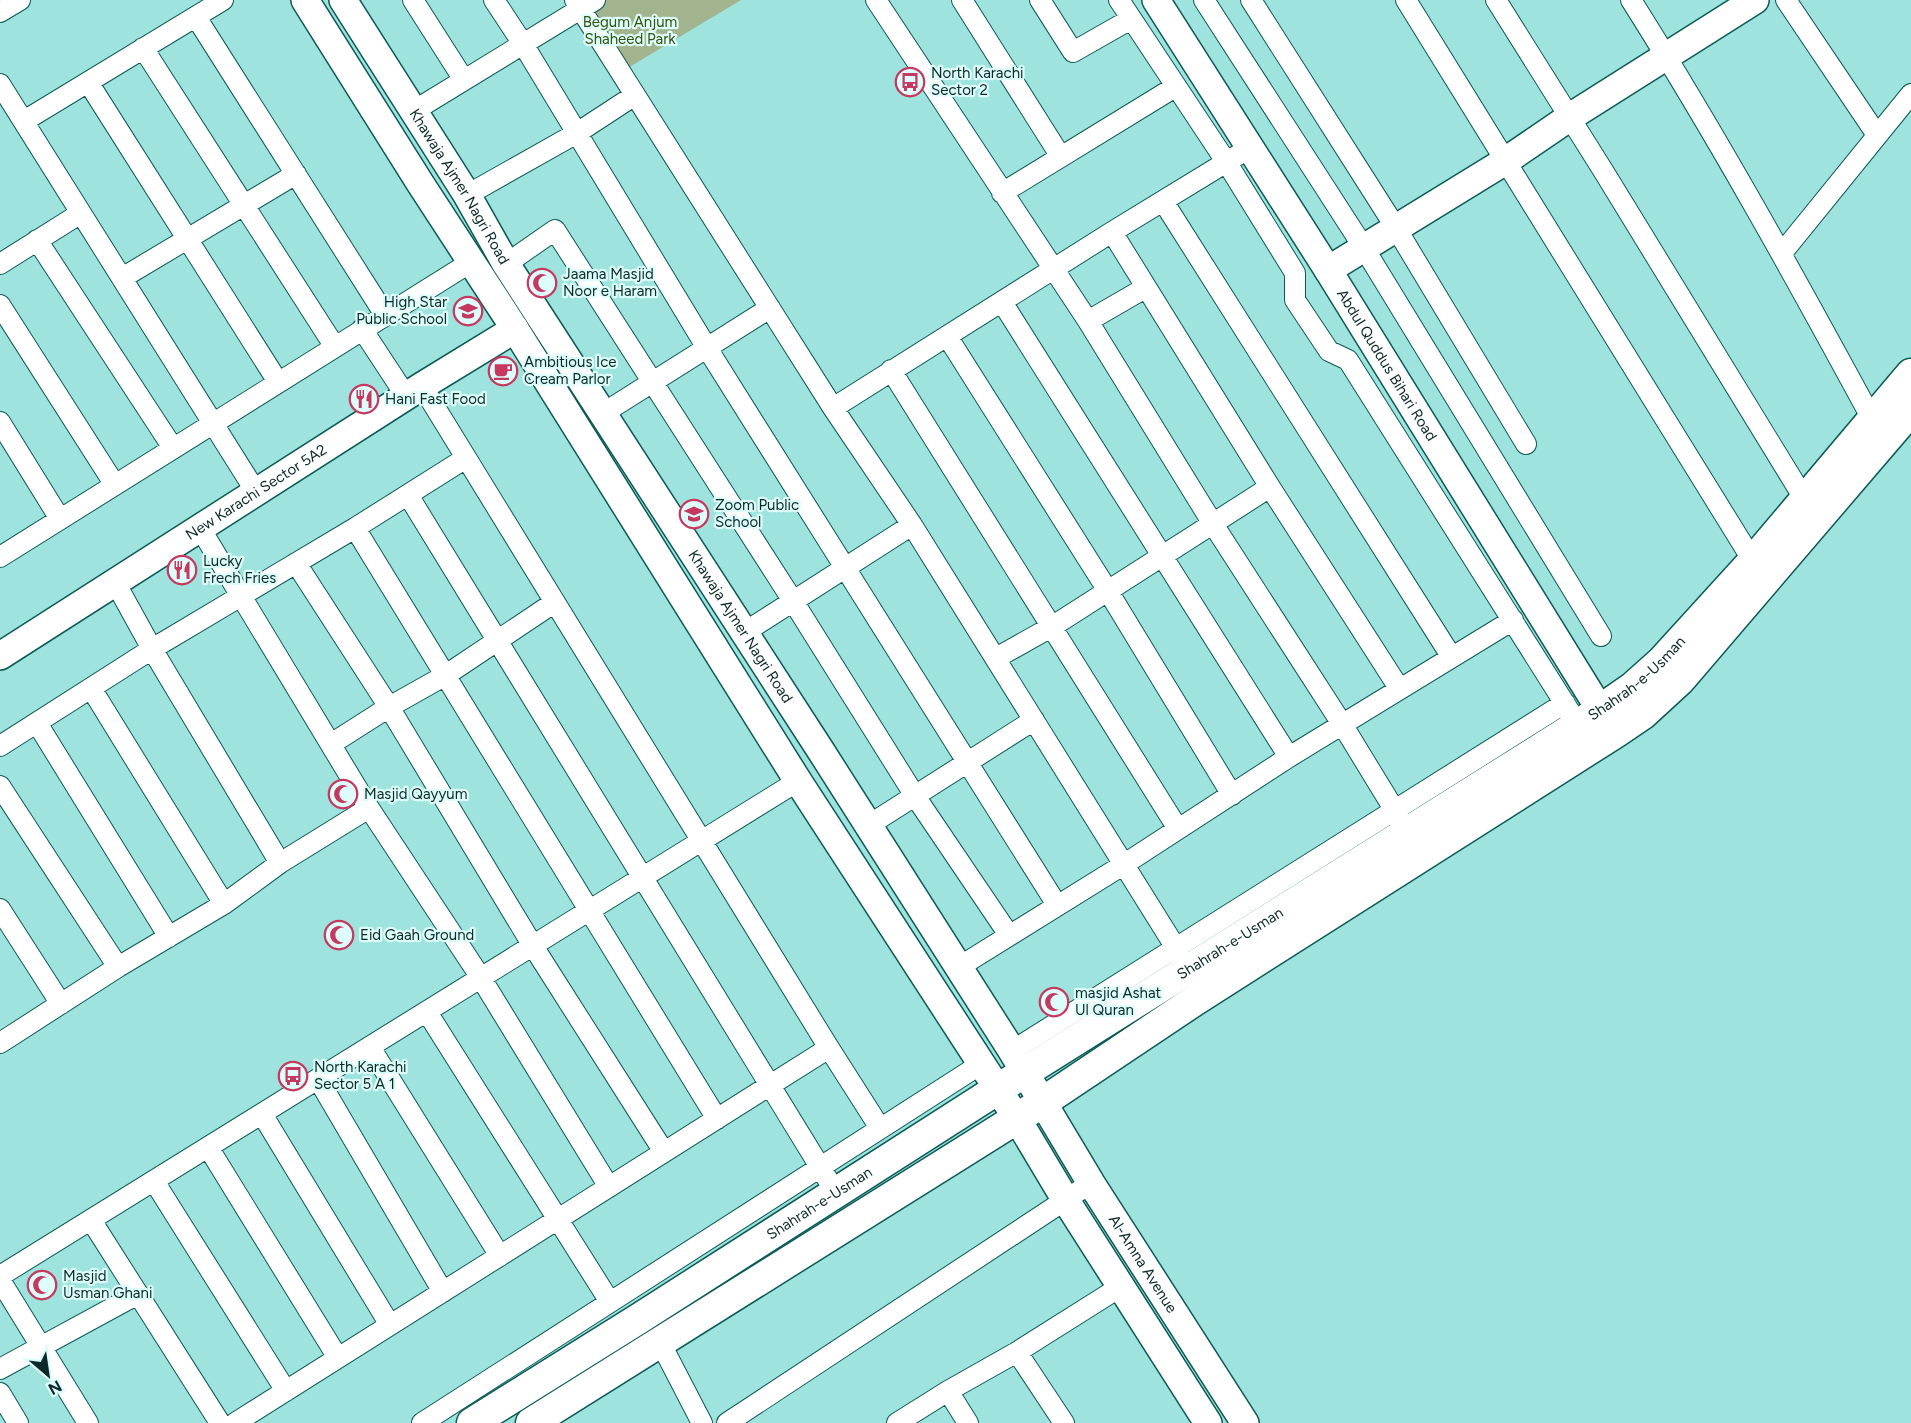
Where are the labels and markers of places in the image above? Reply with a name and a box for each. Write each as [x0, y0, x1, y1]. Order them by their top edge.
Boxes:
place label: North Karachi Sector 2 [931, 64, 1024, 99]
bus stop icon: North Karachi Sector 2 [894, 66, 926, 98]
place label: Jaama Masjid Noor e Haram [563, 265, 657, 300]
mosque icon: Jaama Masjid Noor e Haram [526, 267, 558, 299]
place label: High Star Public School [356, 293, 447, 328]
school or university icon: High Star Public School [452, 295, 484, 327]
place label: Ambitious Ice Cream Parlor [524, 353, 616, 388]
cafe icon: Ambitious Ice Cream Parlor [487, 355, 519, 387]
restaurant icon: Hani Fast Food [348, 383, 380, 415]
place label: Hani Fast Food [385, 390, 486, 408]
place label: Zoom Public School [715, 496, 799, 531]
school or university icon: Zoom Public School [678, 498, 710, 530]
place label: Lucky Frech Fries [203, 552, 276, 587]
restaurant icon: Lucky Frech Fries [166, 554, 198, 586]
mosque icon: Masjid Qayyum [327, 778, 359, 810]
place label: Masjid Qayyum [364, 785, 468, 803]
mosque icon: Eid Gaah Ground [323, 919, 355, 951]
place label: Eid Gaah Ground [360, 926, 474, 944]
place label: masjid Ashat Ul Quran [1075, 984, 1162, 1019]
mosque icon: masjid Ashat Ul Quran [1038, 986, 1070, 1018]
place label: North Karachi Sector 5 A 1 [314, 1058, 407, 1093]
bus stop icon: North Karachi Sector 5 A 1 [277, 1060, 309, 1092]
place label: Masjid Usman Ghani [63, 1267, 152, 1302]
mosque icon: Masjid Usman Ghani [26, 1269, 58, 1301]

